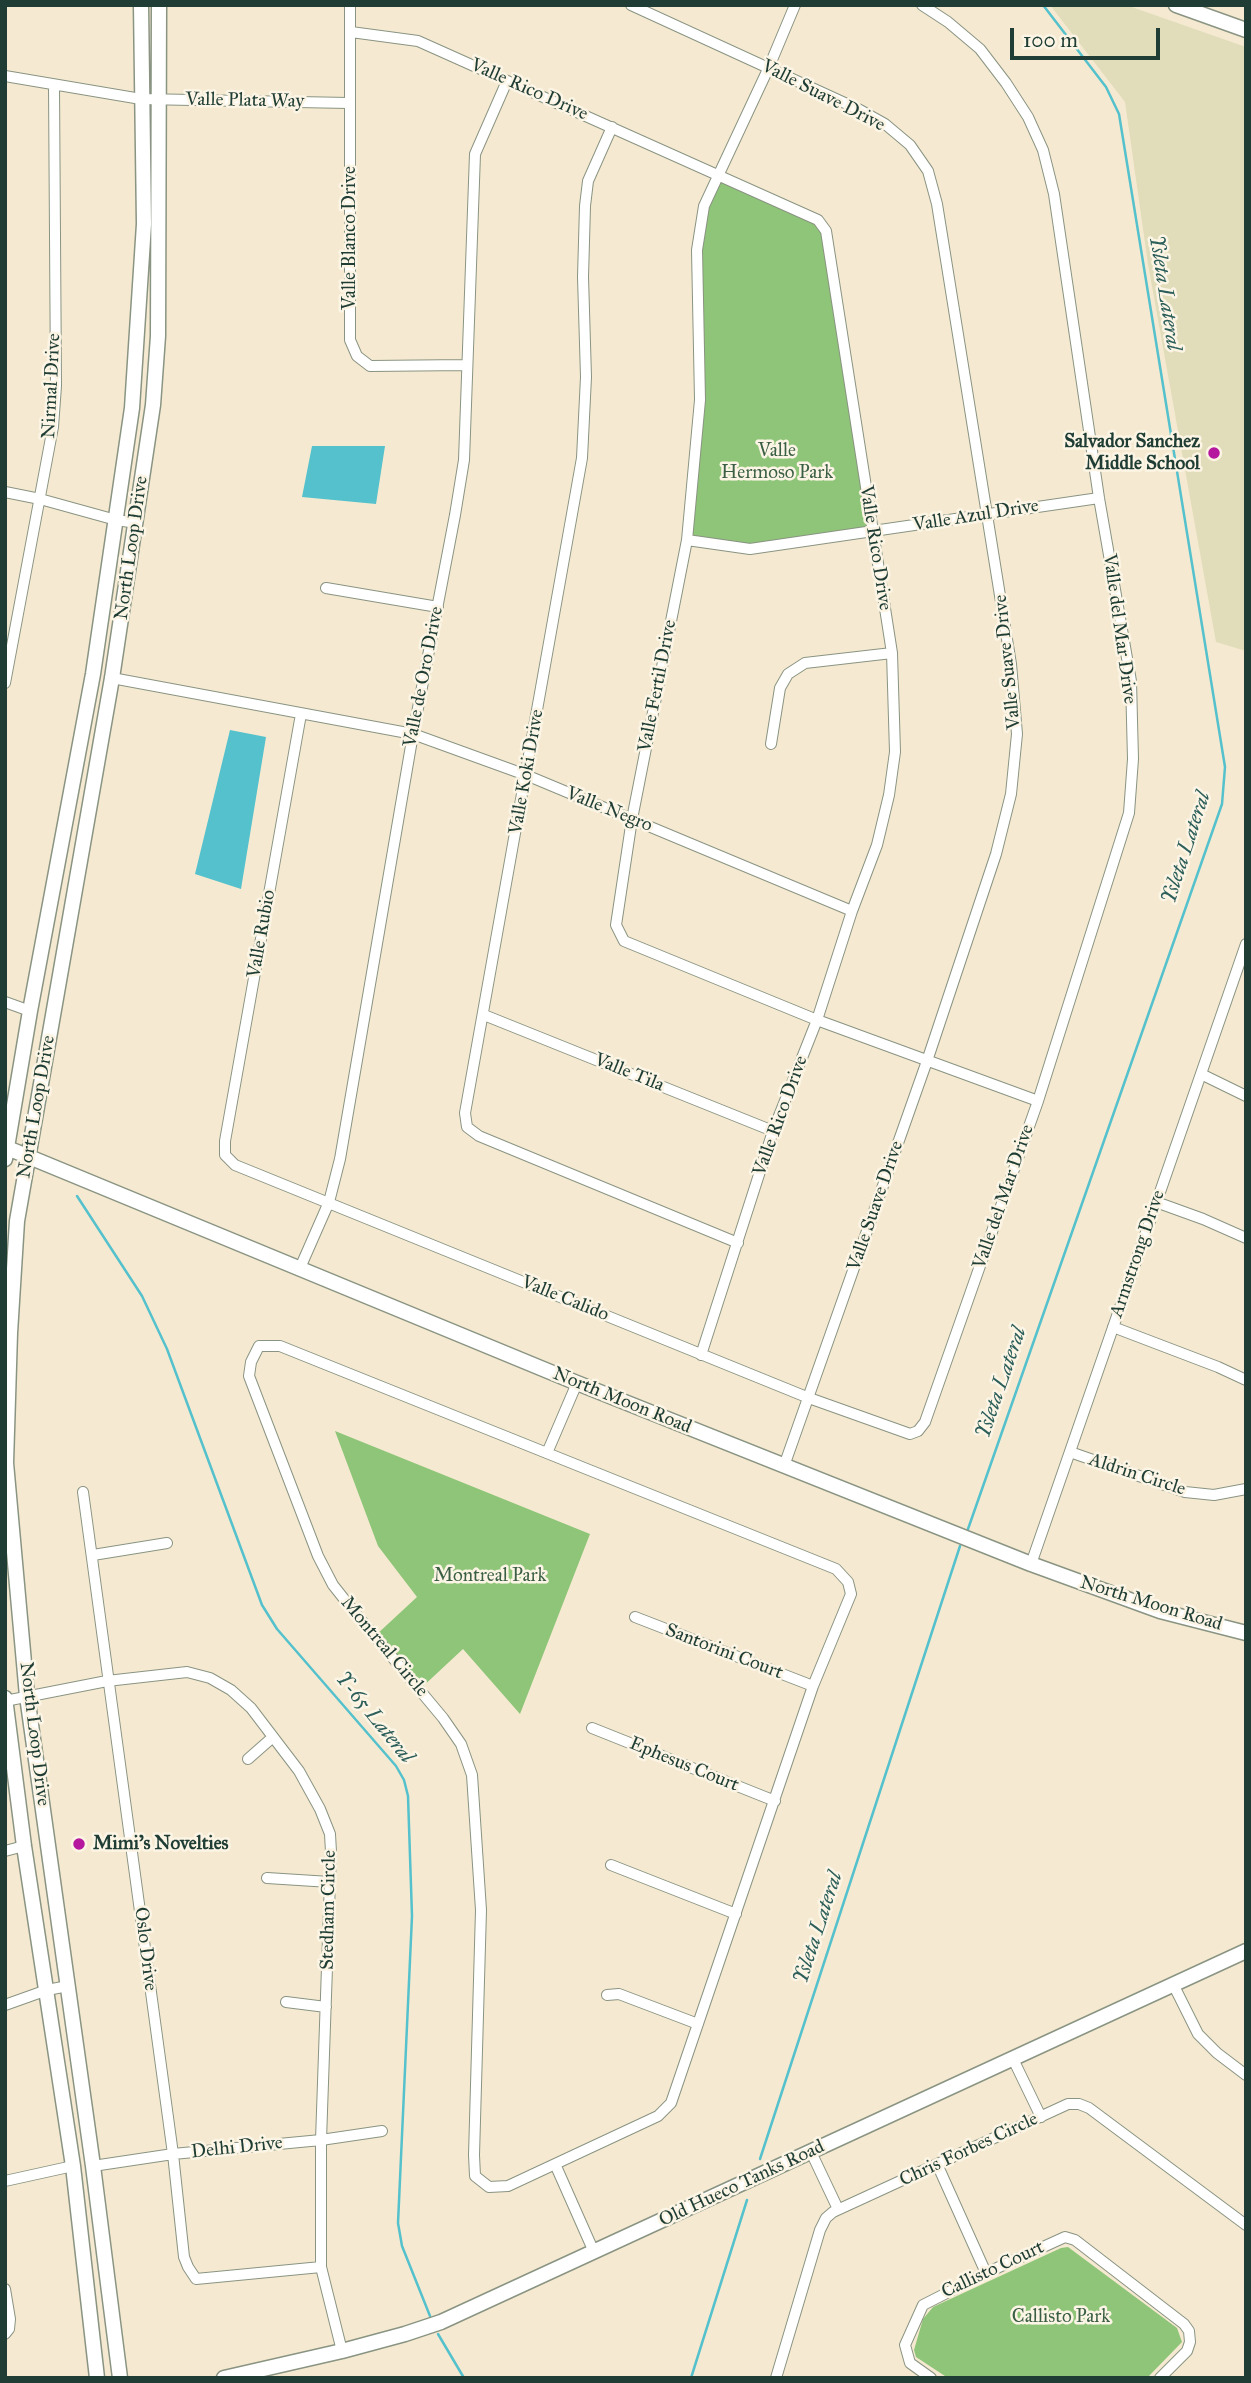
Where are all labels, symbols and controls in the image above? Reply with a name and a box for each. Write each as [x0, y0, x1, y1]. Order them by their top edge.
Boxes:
scale bar [1013, 14, 1164, 58]
text: 100 m [1023, 27, 1078, 53]
street label: Valle Rico Drive [467, 54, 591, 126]
street label: Valle Suave Drive [757, 55, 889, 137]
street label: Valle Plata Way [185, 89, 305, 113]
street label: Valle Blanco Drive [339, 166, 361, 310]
water label: Ysleta Lateral [1142, 234, 1186, 352]
street label: Nirmal Drive [38, 333, 66, 439]
place label: Salvador Sanchez Middle School [1064, 431, 1200, 475]
park label: Valle Hermoso Park [721, 440, 833, 484]
marker: Salvador Sanchez Middle School [1206, 445, 1222, 461]
street label: North Loop Drive [111, 475, 153, 621]
street label: Valle Rico Drive [854, 484, 896, 612]
street label: Valle Azul Drive [912, 495, 1040, 537]
street label: Valle del Mar Drive [1097, 552, 1141, 706]
street label: Valle Suave Drive [990, 593, 1026, 731]
street label: Valle de Oro Drive [399, 605, 449, 749]
street label: Valle Fertil Drive [634, 618, 682, 754]
street label: Valle Koki Drive [505, 708, 549, 836]
street label: Valle Negro [562, 782, 656, 838]
water label: Ysleta Lateral [1157, 789, 1217, 907]
street label: Valle Rubio [243, 888, 281, 980]
street label: North Loop Drive [13, 1034, 61, 1180]
street label: Valle Tila [591, 1049, 667, 1097]
street label: Valle Rico Drive [749, 1053, 813, 1179]
street label: Valle del Mar Drive [969, 1122, 1039, 1272]
street label: Valle Suave Drive [843, 1138, 909, 1274]
street label: Armstrong Drive [1105, 1187, 1171, 1321]
street label: Valle Calido [518, 1271, 612, 1327]
water label: Ysleta Lateral [971, 1324, 1033, 1442]
street label: North Moon Road [549, 1363, 695, 1439]
street label: Aldrin Circle [1086, 1449, 1188, 1501]
park label: Montreal Park [434, 1565, 546, 1587]
street label: North Moon Road [1077, 1572, 1225, 1636]
street label: Montreal Circle [335, 1592, 433, 1702]
street label: Santorini Court [662, 1619, 786, 1685]
street label: North Loop Drive [14, 1661, 54, 1807]
water label: Y-65 Lateral [329, 1667, 419, 1769]
street label: Ephesus Court [626, 1733, 742, 1797]
place label: Mimi’s Novelties [93, 1833, 229, 1855]
marker: Mimi’s Novelties [71, 1836, 87, 1852]
street label: Stedham Circle [317, 1850, 341, 1970]
water label: Ysleta Lateral [789, 1869, 849, 1987]
street label: Oslo Drive [129, 1906, 161, 1992]
street label: Chris Forbes Circle [896, 2108, 1042, 2192]
street label: Delhi Drive [190, 2132, 284, 2164]
street label: Old Hueco Tanks Road [656, 2136, 828, 2232]
street label: Callisto Court [938, 2236, 1048, 2304]
park label: Callisto Park [1012, 2306, 1110, 2328]

